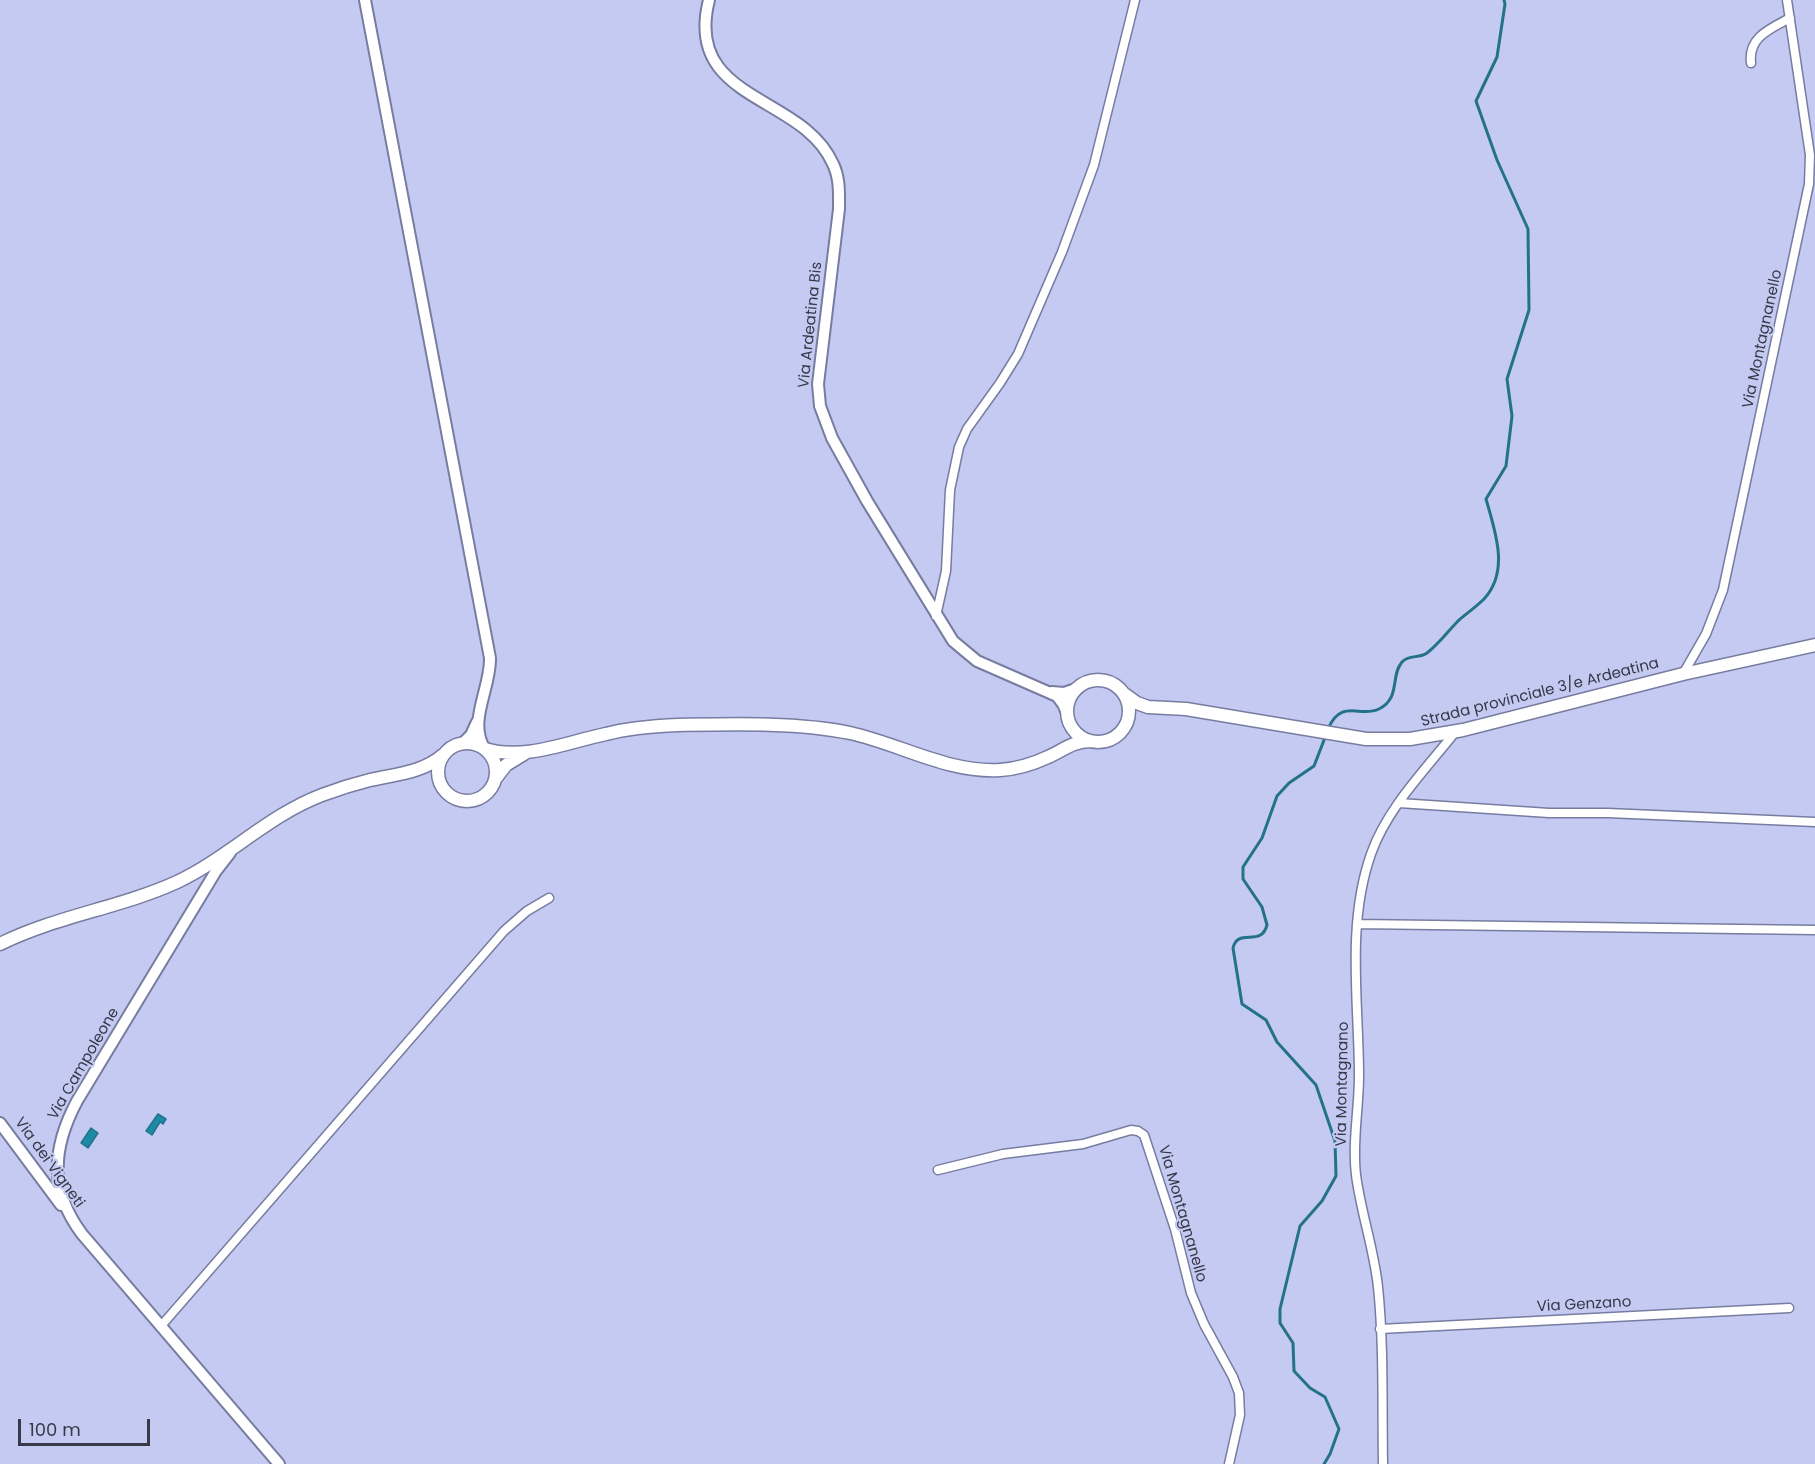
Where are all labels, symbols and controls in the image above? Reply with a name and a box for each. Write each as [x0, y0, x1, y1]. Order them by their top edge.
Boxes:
street label: Via Ardeatina Bis [795, 261, 827, 389]
street label: Via Montagnanello [1739, 268, 1787, 410]
street label: Strada provinciale 3/e Ardeatina [1419, 655, 1661, 731]
street label: Via Campoleone [45, 1005, 123, 1123]
street label: Via Montagnano [1333, 1021, 1353, 1147]
street label: Via dei Vigneti [10, 1114, 88, 1212]
street label: Via Montagnanello [1154, 1144, 1210, 1284]
street label: Via Genzano [1536, 1294, 1632, 1316]
scale bar [21, 1407, 153, 1445]
text: 100 m [29, 1417, 81, 1442]

